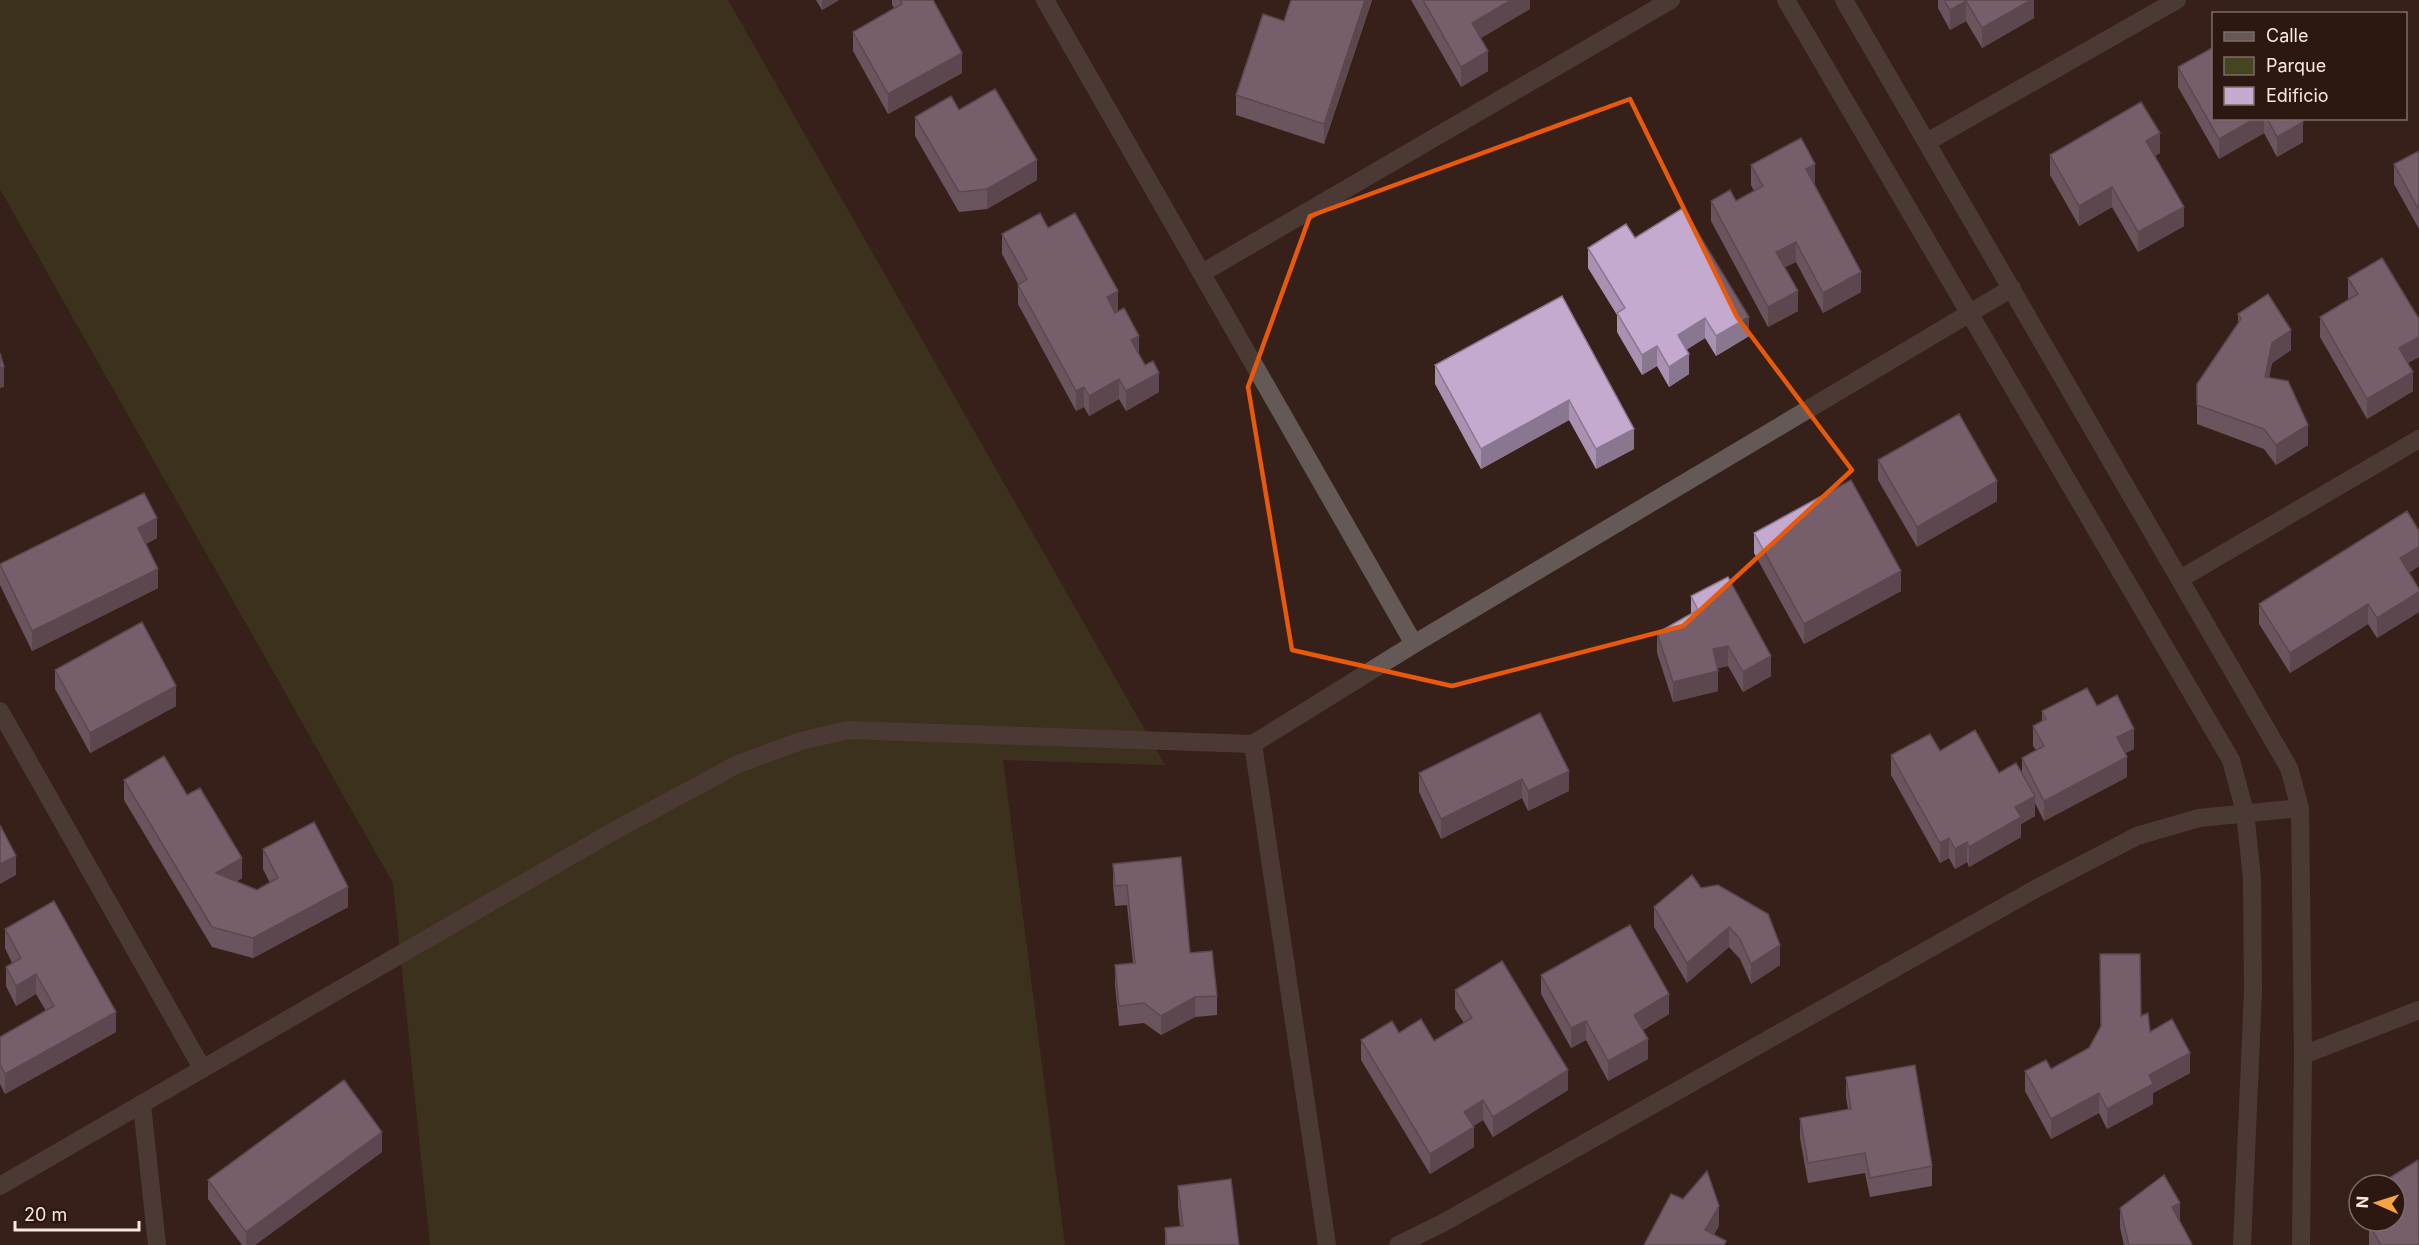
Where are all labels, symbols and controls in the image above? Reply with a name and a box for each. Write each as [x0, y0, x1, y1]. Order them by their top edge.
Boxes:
legend [2212, 12, 2407, 120]
text: Calle [2266, 25, 2308, 46]
text: Parque [2266, 55, 2326, 76]
text: Edificio [2266, 85, 2329, 106]
north arrow [2347, 1173, 2407, 1233]
scale bar [15, 1194, 140, 1232]
text: N [2352, 1196, 2372, 1209]
text: 20 m [24, 1204, 67, 1225]

